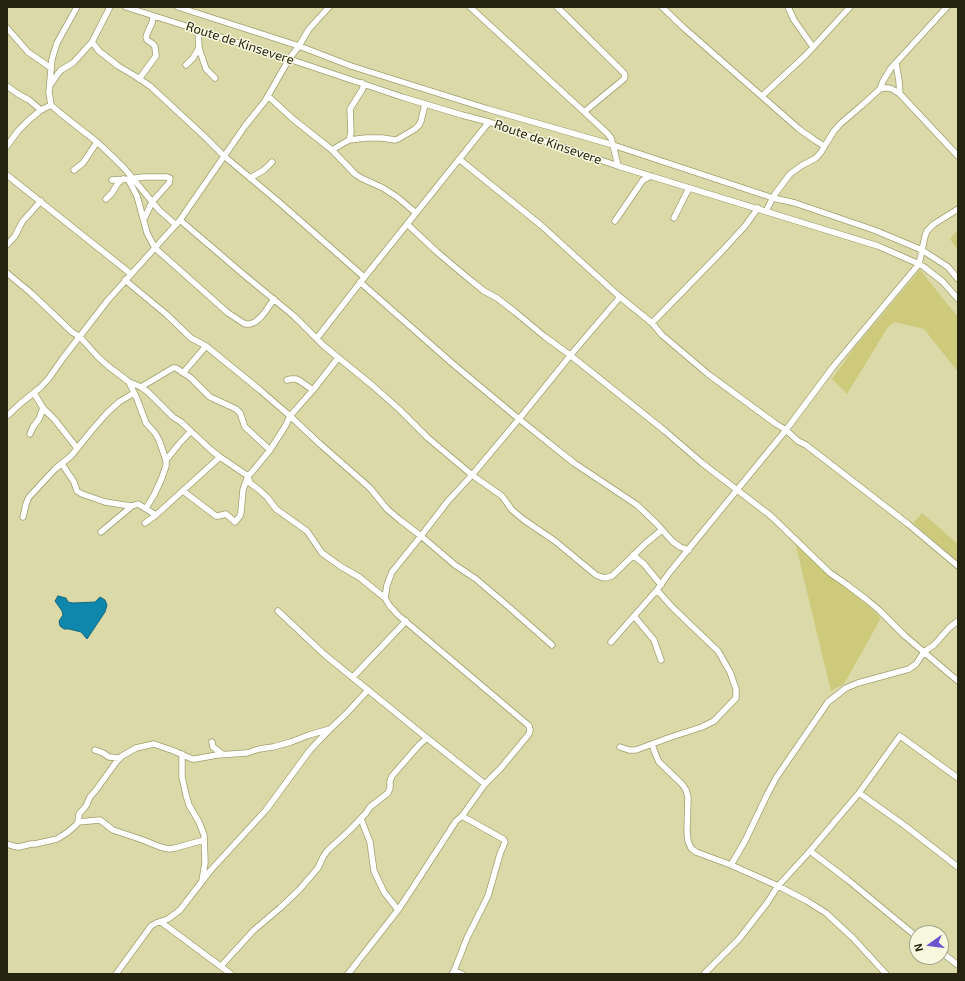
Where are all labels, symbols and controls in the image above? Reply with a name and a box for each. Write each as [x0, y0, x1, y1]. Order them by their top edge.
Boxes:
street label: Route de Kinsevere [184, 18, 296, 68]
street label: Route de Kinsevere [492, 116, 604, 168]
north arrow [909, 925, 949, 965]
text: N [911, 942, 925, 953]

